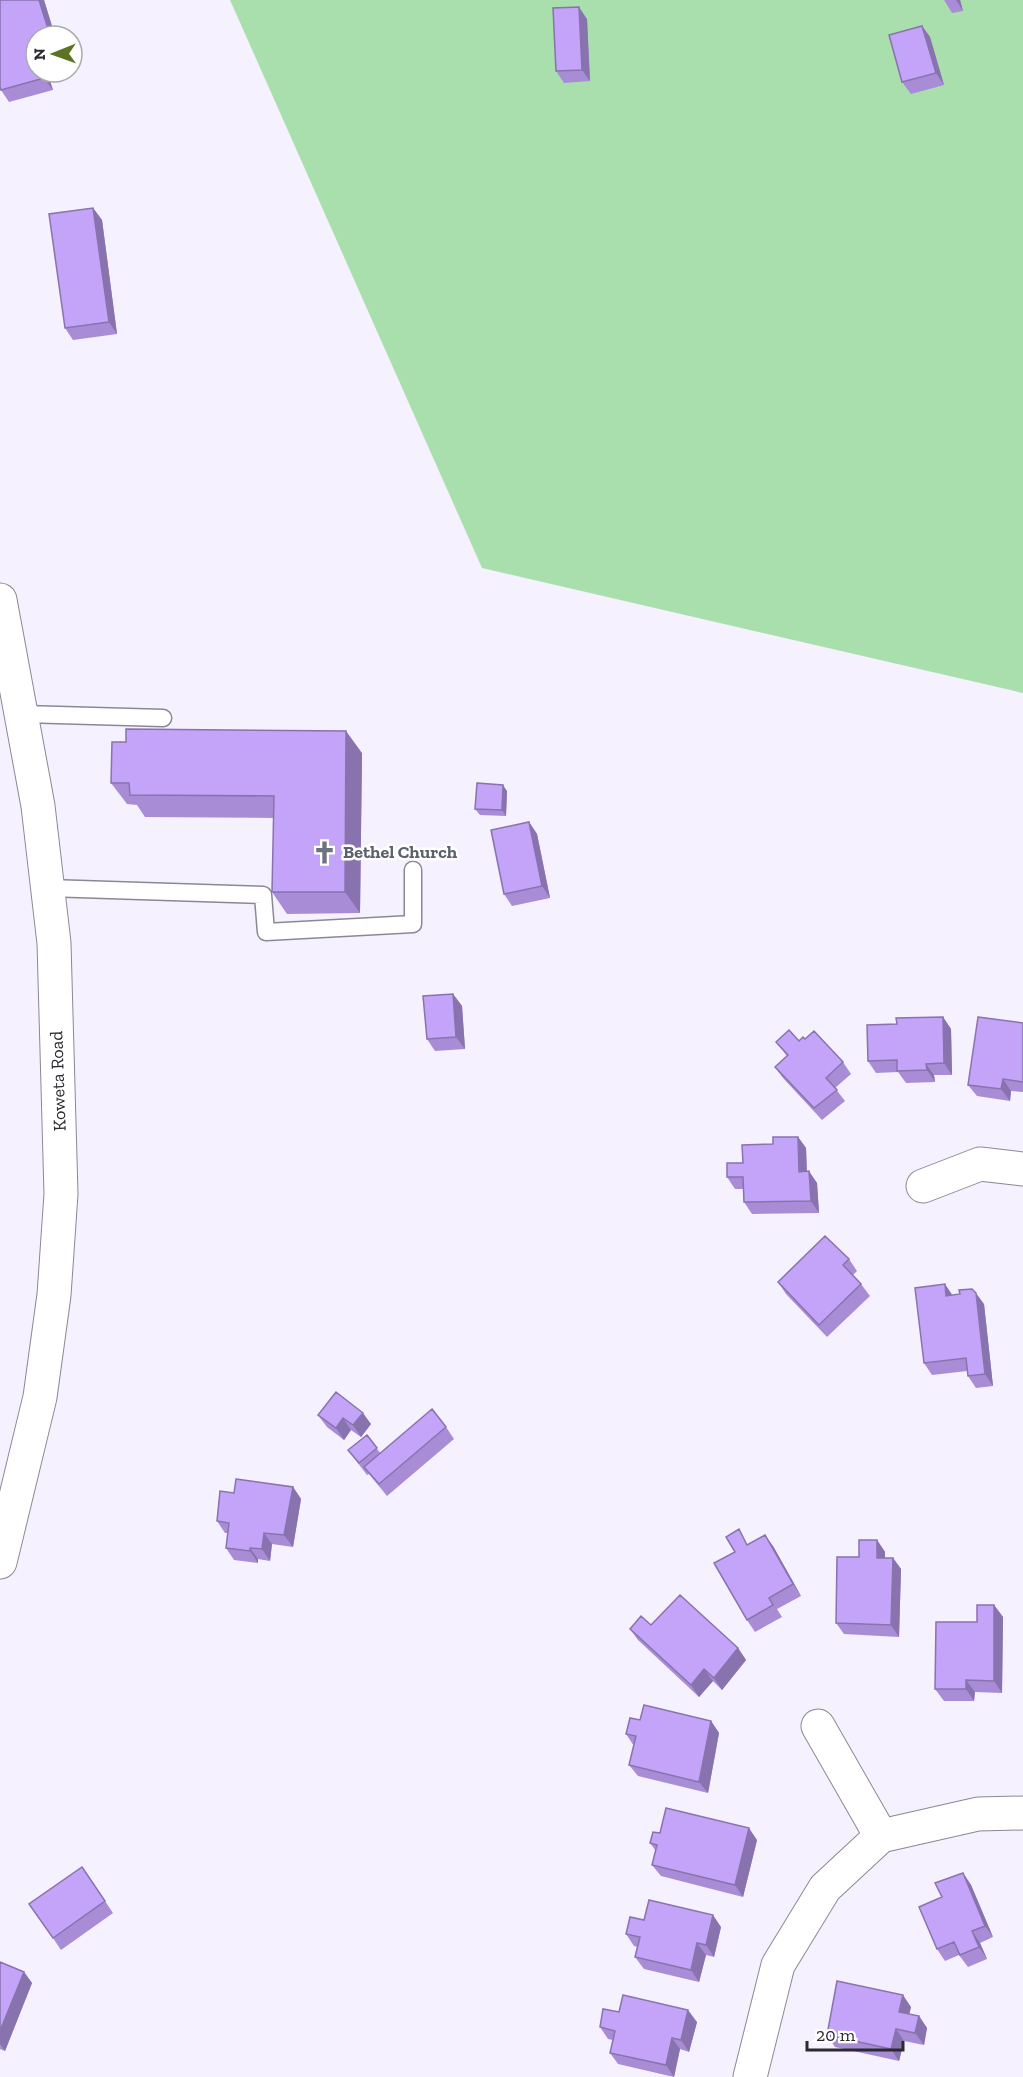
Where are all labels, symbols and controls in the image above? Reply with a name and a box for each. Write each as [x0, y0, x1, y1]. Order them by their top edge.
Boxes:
north arrow [24, 24, 84, 84]
text: N [30, 48, 49, 61]
church icon: Bethel Church [312, 839, 338, 865]
place label: Bethel Church [343, 841, 458, 863]
street label: Koweta Road [45, 1030, 71, 1132]
scale bar [807, 2014, 903, 2052]
text: 20 m [816, 2024, 856, 2046]

